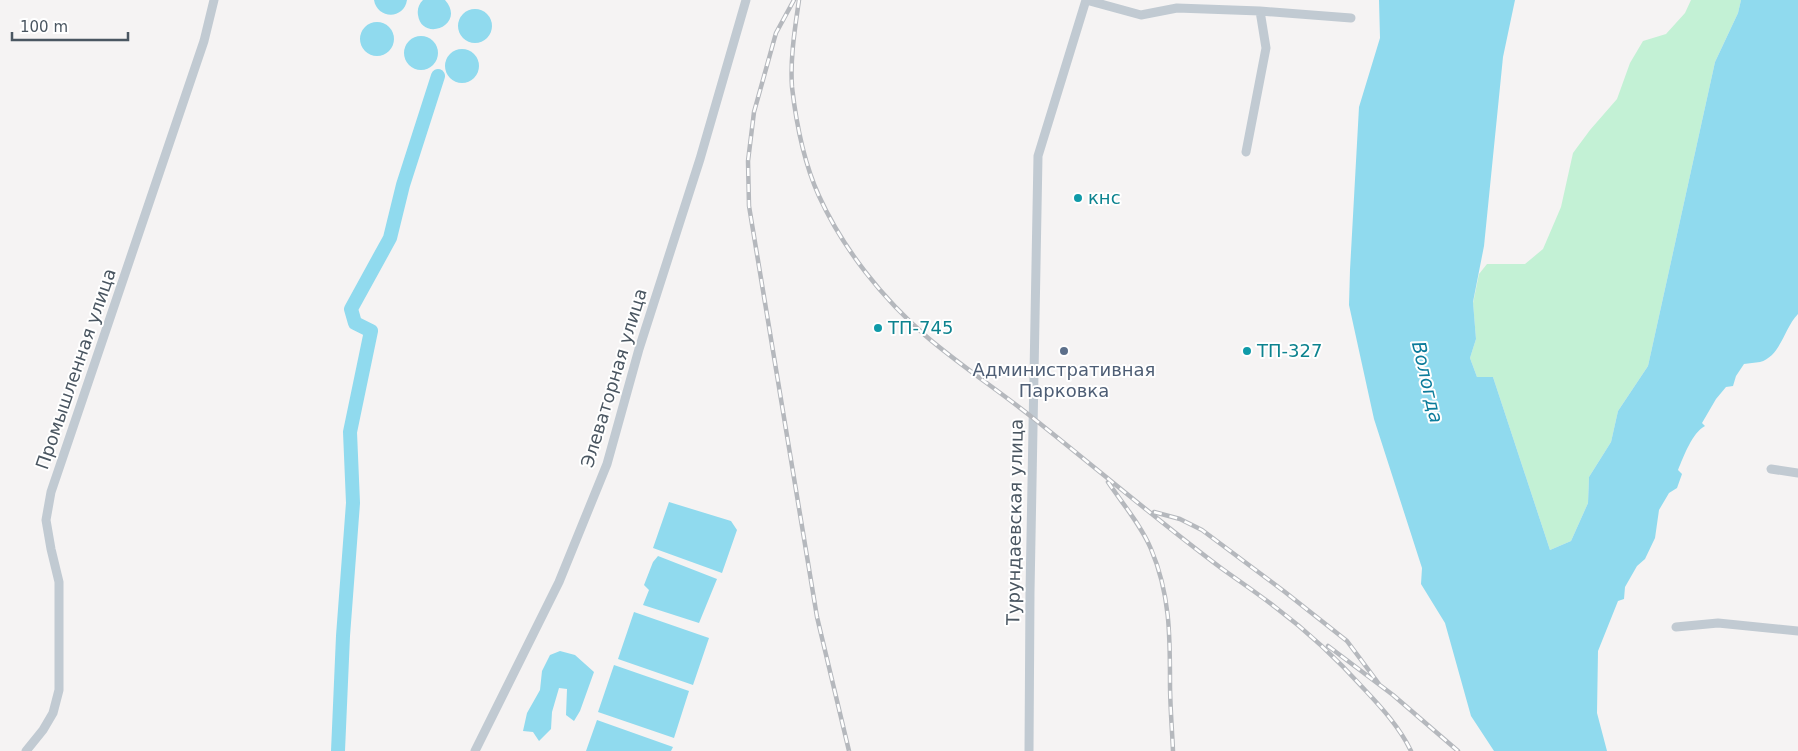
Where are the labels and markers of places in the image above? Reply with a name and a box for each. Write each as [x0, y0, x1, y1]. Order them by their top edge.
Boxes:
place label: кнс [1088, 187, 1121, 208]
marker: кнс [1072, 192, 1084, 204]
place label: ТП-745 [887, 317, 953, 338]
marker: ТП-745 [872, 322, 884, 334]
place label: ТП-327 [1256, 340, 1322, 361]
marker: Административная Парковка [1058, 345, 1070, 357]
marker: ТП-327 [1241, 345, 1253, 357]
place label: Административная Парковка [973, 359, 1155, 401]

